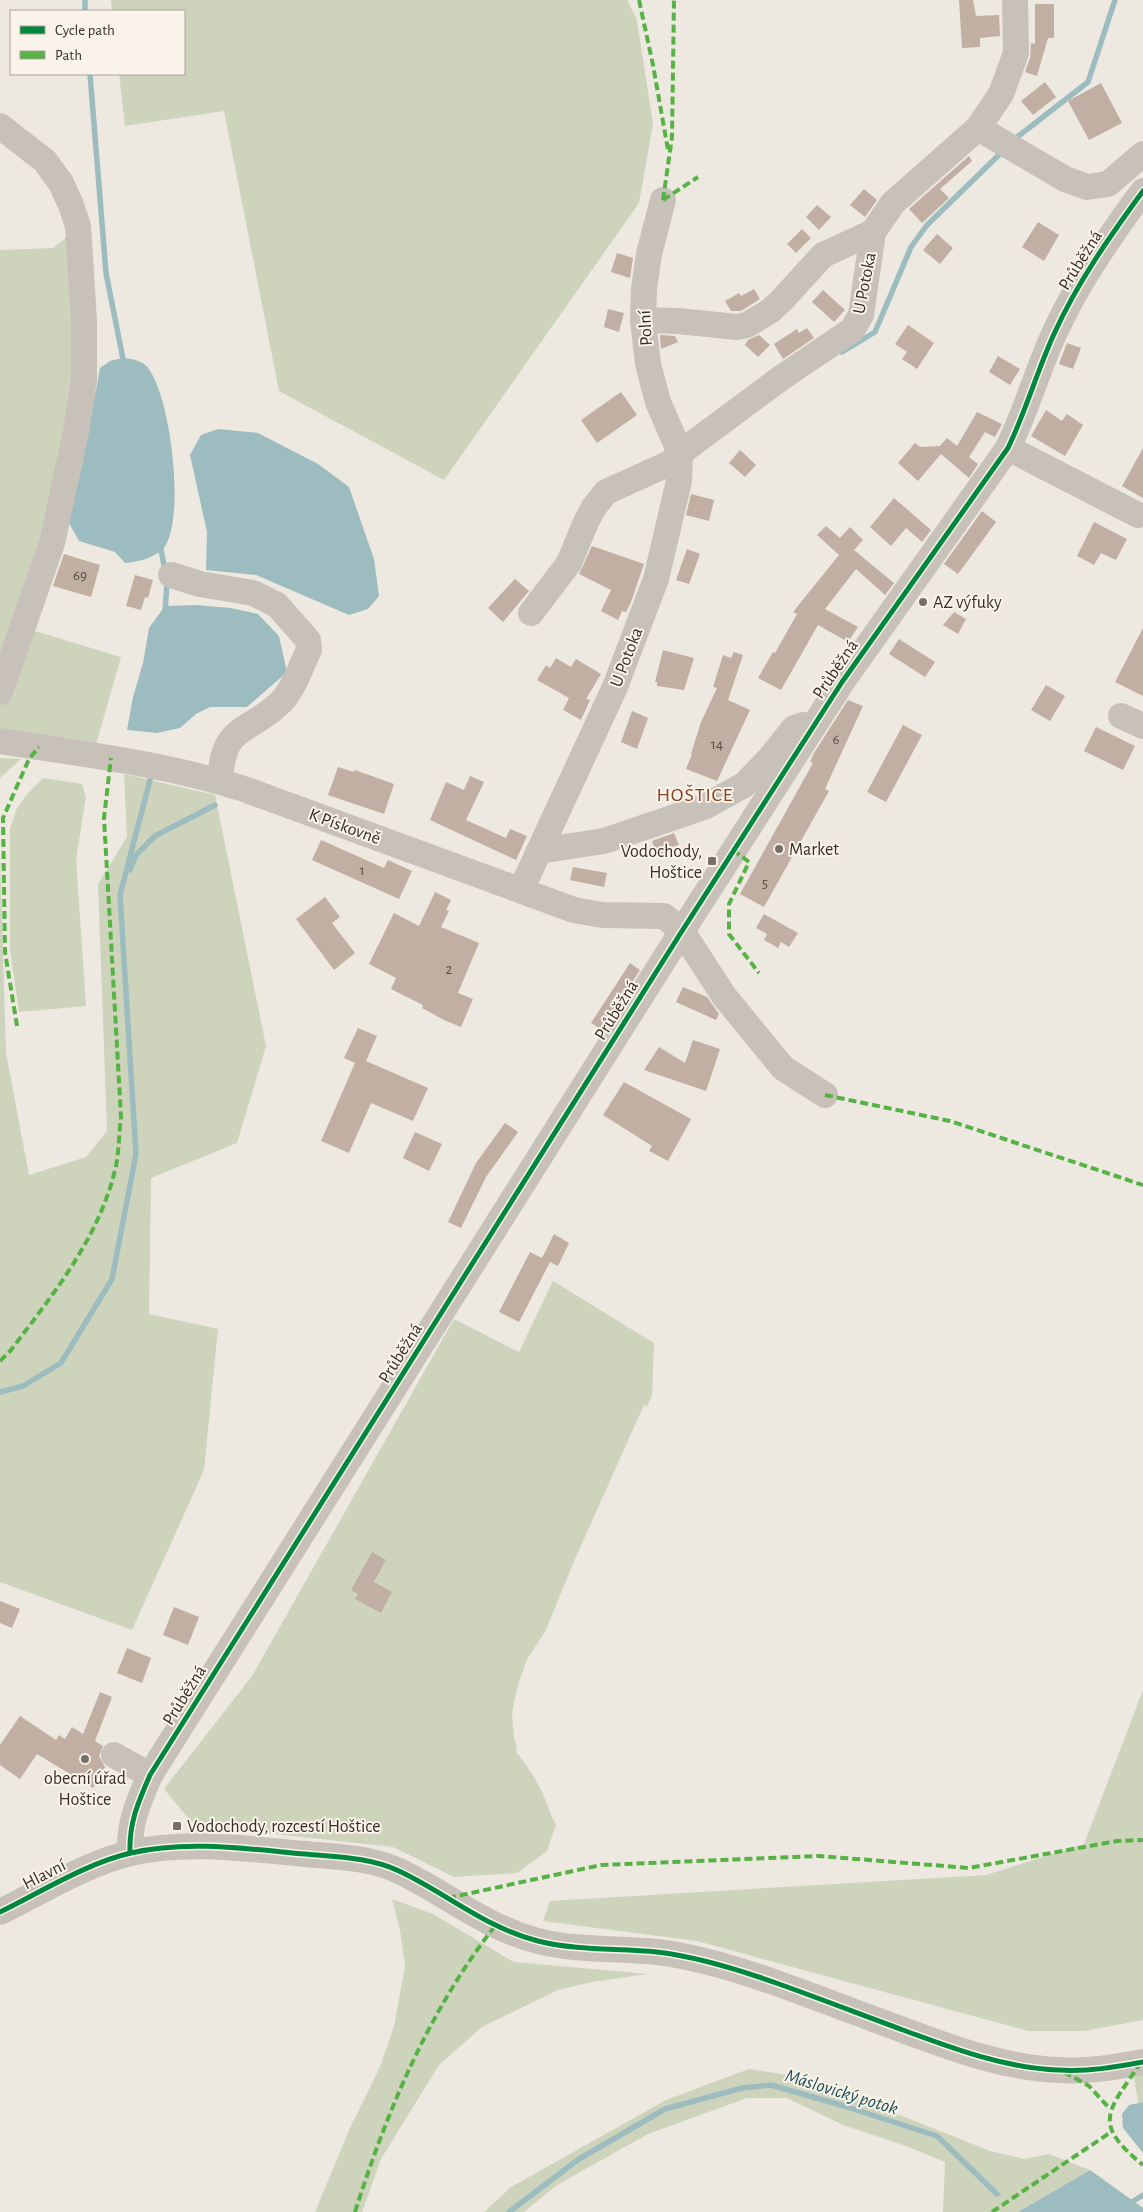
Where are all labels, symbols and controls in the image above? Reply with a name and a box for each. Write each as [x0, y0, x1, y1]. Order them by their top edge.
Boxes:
legend [10, 10, 185, 75]
text: Cycle path [55, 23, 115, 38]
text: Path [55, 48, 82, 63]
street label: Průběžná [1056, 227, 1106, 294]
street label: U Potoka [850, 251, 880, 315]
street label: Polní [636, 309, 656, 346]
house number: 69 [73, 568, 87, 583]
place label: AZ výfuky [933, 594, 1002, 612]
marker: AZ výfuky [917, 596, 929, 608]
street label: U Potoka [607, 625, 646, 690]
street label: Průběžná [810, 637, 862, 702]
house number: 6 [832, 732, 840, 747]
house number: 14 [711, 737, 723, 752]
district label: HOŠTICE [656, 784, 734, 805]
street label: K Pískovně [306, 806, 383, 848]
place label: Market [789, 841, 839, 859]
place label: Vodochody, Hoštice [621, 843, 702, 882]
marker: Market [773, 843, 785, 855]
marker: Vodochody, Hoštice [706, 855, 718, 867]
house number: 1 [359, 863, 365, 878]
house number: 5 [762, 876, 768, 891]
house number: 2 [446, 962, 453, 977]
street label: Průběžná [592, 977, 642, 1044]
street label: Průběžná [376, 1320, 426, 1387]
street label: Průběžná [160, 1662, 210, 1729]
marker: obecní úřad Hoštice [79, 1753, 91, 1765]
place label: obecní úřad Hoštice [44, 1770, 126, 1809]
place label: Vodochody, rozcestí Hoštice [187, 1818, 381, 1836]
marker: Vodochody, rozcestí Hoštice [171, 1820, 183, 1832]
street label: Hlavní [20, 1856, 70, 1893]
water label: Máslovický potok [783, 2066, 900, 2119]

